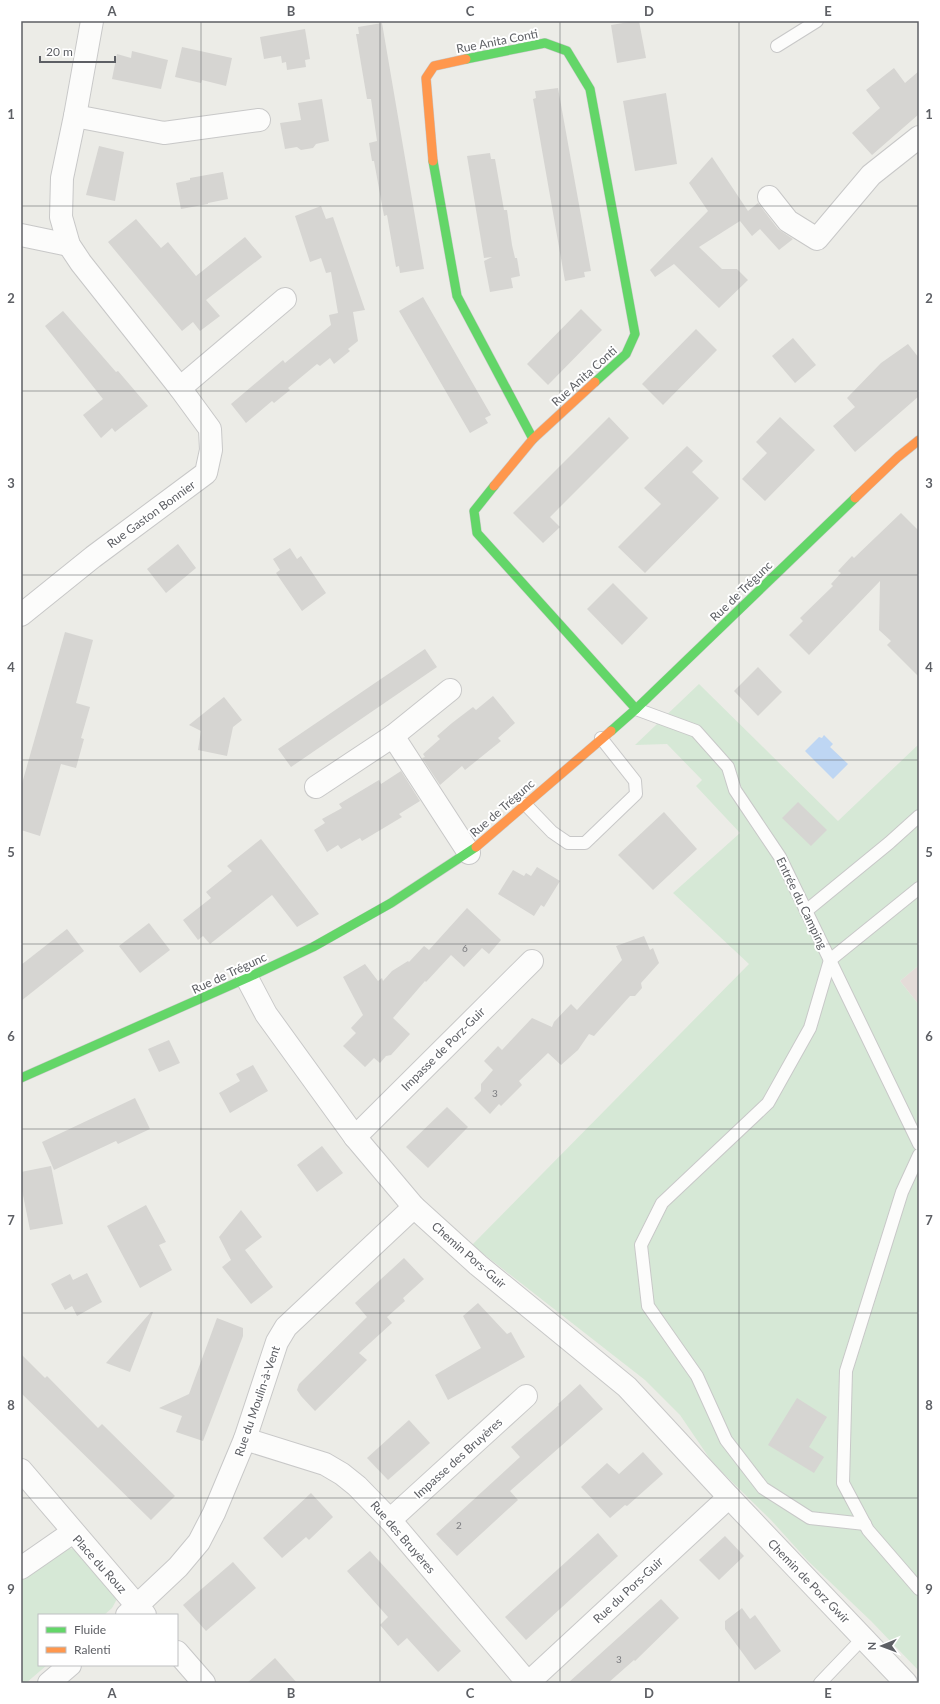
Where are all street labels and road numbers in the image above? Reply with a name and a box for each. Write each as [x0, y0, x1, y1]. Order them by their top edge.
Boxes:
street label: Rue Anita Conti [455, 26, 539, 56]
street label: Rue Anita Conti [548, 343, 620, 409]
street label: Rue Gaston Bonnier [104, 477, 199, 551]
street label: Rue de Trégunc [707, 557, 775, 624]
street label: Rue de Trégunc [467, 776, 538, 840]
street label: Entrée du Camping [773, 855, 831, 951]
street label: Rue de Trégunc [189, 949, 269, 997]
street label: Impasse de Porz-Guir [398, 1004, 488, 1094]
street label: Chemin Pors-Guir [429, 1219, 510, 1292]
street label: Rue du Moulin-à-Vent [231, 1343, 283, 1458]
street label: Impasse des Bruyères [411, 1414, 505, 1502]
street label: Rue des Bruyères [367, 1498, 439, 1576]
street label: Place du Rouz [70, 1532, 131, 1597]
street label: Chemin de Porz Gwir [765, 1536, 854, 1627]
street label: Rue du Pors-Guir [590, 1553, 667, 1626]

